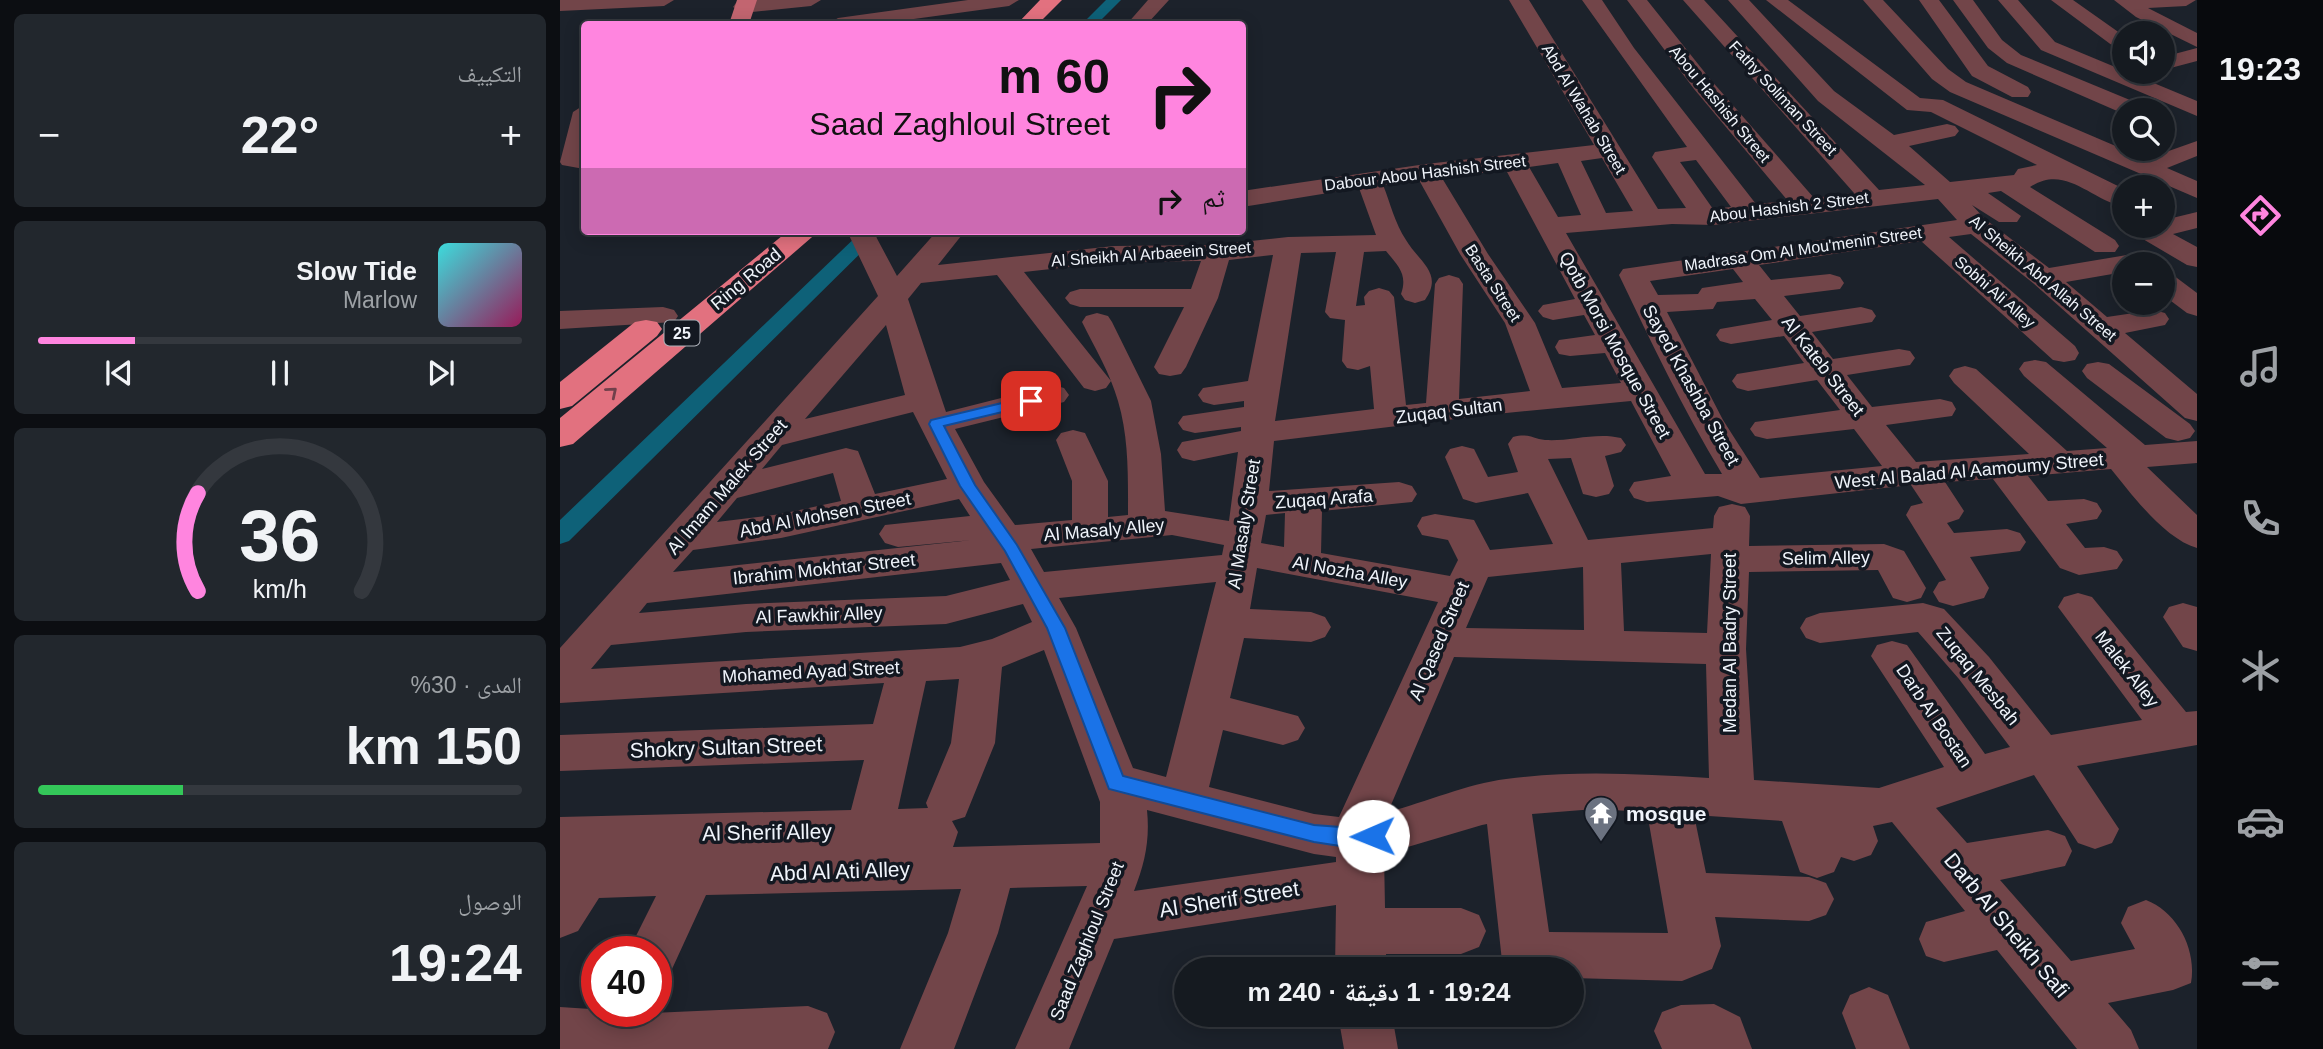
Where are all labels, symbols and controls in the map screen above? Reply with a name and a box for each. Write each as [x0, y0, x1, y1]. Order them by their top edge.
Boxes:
map controls [2112, 21, 2175, 315]
button: sound [2112, 21, 2175, 84]
street label: Fathy Soliman Street [1726, 38, 1841, 159]
street label: Abd Al Wahab Street [1539, 41, 1630, 177]
street label: Abou Hashish Street [1666, 42, 1774, 166]
text: 60 m [998, 49, 1110, 103]
icon: right [1134, 49, 1225, 140]
text: 19:23 [2219, 51, 2301, 87]
text: التكييف [457, 61, 522, 87]
button: search [2112, 98, 2175, 161]
text: 22° [241, 106, 319, 164]
text: Saad Zaghloul Street [809, 106, 1110, 142]
text: − [38, 114, 60, 156]
text: + [500, 114, 522, 156]
street label: Dabour Abou Hashish Street [1323, 152, 1527, 194]
button: + [2112, 175, 2175, 238]
icon: right [1150, 182, 1188, 220]
text: ثم [1202, 183, 1225, 213]
street label: Abou Hashish 2 Street [1709, 189, 1870, 225]
icon: directions [2236, 191, 2285, 240]
street label: Al Sheikh Abd Allah Street [1966, 212, 2120, 345]
street label: Madrasa Om Al Mou'menin Street [1683, 224, 1923, 274]
street label: Al Sheikh Al Arbaeein Street [1051, 239, 1252, 269]
street label: Basta Street [1462, 241, 1524, 325]
street label: Ring Road [707, 244, 785, 314]
street label: Qotb Morsi Mosque Street [1555, 248, 1675, 442]
button: − [2112, 252, 2175, 315]
street label: Sobhi Ali Alley [1951, 253, 2039, 331]
text: Slow Tide [296, 256, 417, 286]
text: Marlow [343, 287, 417, 313]
street label: Sayed Khashba Street [1639, 301, 1743, 469]
street label: Al Kateb Street [1778, 312, 1868, 420]
road number: 25 [664, 320, 700, 346]
icon: music [2236, 342, 2285, 391]
icon: previous [100, 354, 138, 392]
icon: pause [261, 354, 299, 392]
icon: next [422, 354, 460, 392]
pin [1001, 371, 1061, 431]
icon: arrive [1012, 382, 1050, 420]
one-way arrow [604, 388, 617, 400]
street label: Zuqaq Sultan [1395, 395, 1503, 427]
street label: Al Imam Malek Street [663, 416, 791, 558]
street label: West Al Balad Al Aamoumy Street [1834, 449, 2104, 493]
street label: Al Masaly Street [1224, 458, 1264, 590]
street label: Zuqaq Arafa [1274, 486, 1375, 512]
street label: Abd Al Mohsen Street [738, 489, 912, 541]
icon: phone [2236, 494, 2285, 543]
text: 36 [240, 495, 320, 576]
street label: Al Masaly Alley [1043, 515, 1165, 545]
street label: Selim Alley [1782, 547, 1870, 569]
street label: Ibrahim Mokhtar Street [732, 549, 916, 589]
street label: Al Nozha Alley [1291, 552, 1409, 592]
street label: Medan Al Badry Street [1720, 553, 1740, 733]
text: km/h [253, 574, 307, 602]
street label: Al Qased Street [1405, 579, 1473, 703]
street label: Al Fawkhir Alley [755, 603, 883, 627]
street label: Zuqaq Mesbah [1932, 623, 2024, 729]
street label: Malek Alley [2091, 627, 2163, 711]
icon: climate [2236, 646, 2285, 695]
street label: Mohamed Ayad Street [722, 657, 900, 687]
street label: Darb Al Bostan [1892, 661, 1976, 771]
text: المدى · 30% [411, 672, 522, 698]
text: 150 km [346, 717, 522, 775]
street label: Shokry Sultan Street [629, 732, 823, 762]
temple icon: mosque [1582, 794, 1620, 843]
icon: car [2236, 797, 2285, 846]
position arrow [1336, 799, 1410, 873]
place label: mosque [1626, 802, 1707, 825]
street label: Al Sherif Alley [702, 819, 832, 845]
street label: Darb Al Sheikh Safi [1940, 848, 2074, 1002]
street label: Abd Al Ati Alley [770, 857, 911, 885]
street label: Saad Zaghloul Street [1046, 859, 1128, 1023]
street label: Al Sherif Street [1157, 877, 1301, 921]
text: الوصول [458, 889, 522, 915]
text: 19:24 [389, 934, 522, 992]
speed limit sign: 40 [581, 936, 672, 1027]
icon: filters [2236, 949, 2285, 998]
text: 19:24 · 1 دقيقة · 240 m [1248, 977, 1510, 1007]

